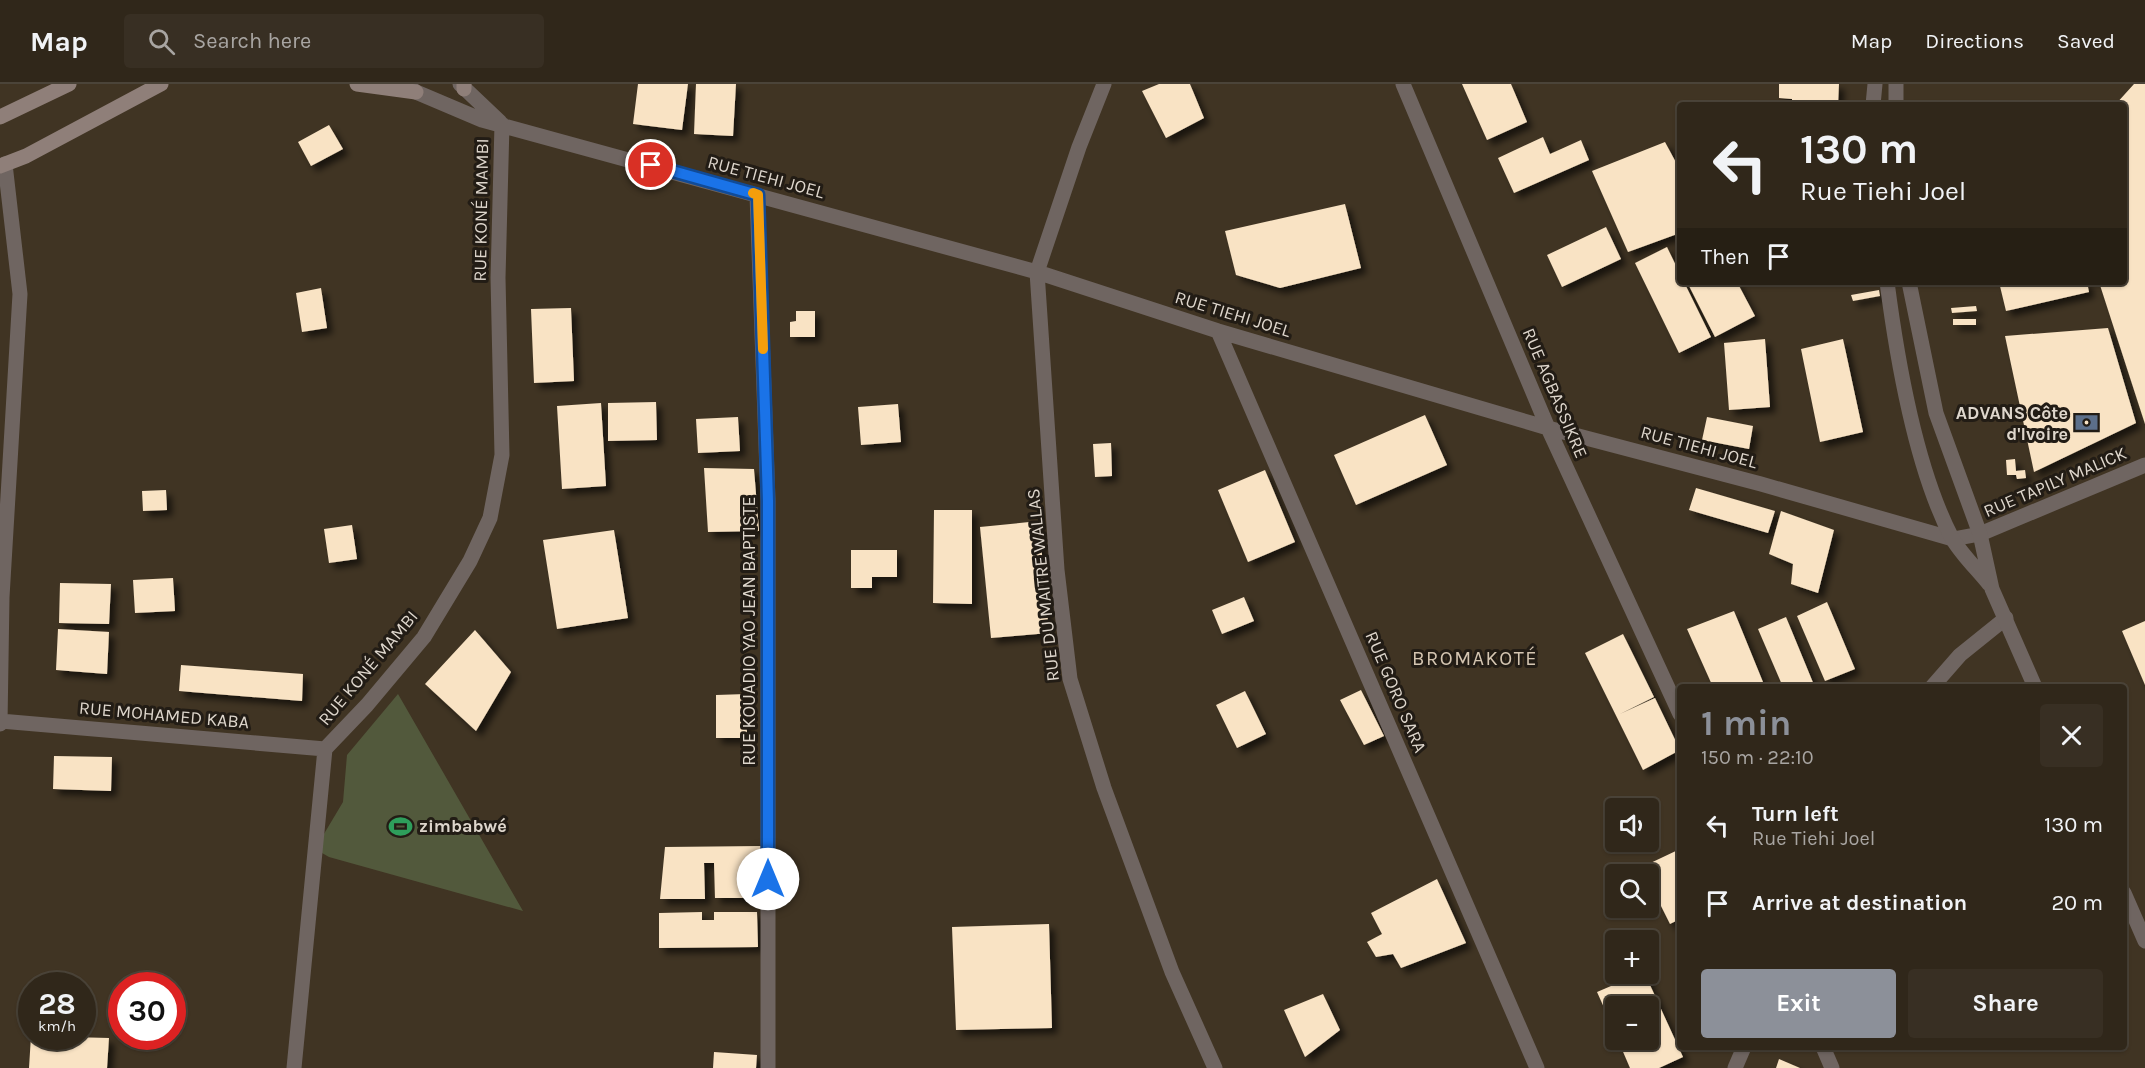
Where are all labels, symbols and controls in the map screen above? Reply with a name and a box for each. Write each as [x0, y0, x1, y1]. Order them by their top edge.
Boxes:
search box [124, 14, 544, 68]
text: Map [30, 25, 88, 58]
icon: search [145, 25, 178, 58]
text: Search here [193, 28, 311, 54]
text: Map [1851, 29, 1892, 53]
text: Directions [1925, 29, 2024, 53]
text: Saved [2057, 29, 2115, 53]
text: 130 m [1800, 124, 1918, 174]
icon: left [1701, 126, 1779, 204]
street label: RUE KONÉ MAMBI [468, 138, 493, 282]
pin [625, 139, 676, 190]
icon: arrive [634, 148, 667, 181]
street label: RUE TIEHI JOEL [705, 151, 827, 203]
text: Rue Tiehi Joel [1800, 175, 1966, 207]
icon: arrive [1762, 240, 1795, 273]
text: Then [1701, 244, 1750, 270]
street label: RUE TIEHI JOEL [1172, 286, 1294, 342]
street label: RUE AGBASSIKRE [1518, 324, 1592, 462]
place label: ADVANS Côte d'Ivoire [1956, 402, 2068, 445]
bank icon: ADVANS Côte d'Ivoire [2073, 410, 2099, 436]
street label: RUE TIEHI JOEL [1638, 421, 1760, 473]
street label: RUE TAPILY MALICK [1980, 442, 2130, 522]
street label: RUE DU MAITRE WALLAS [1022, 487, 1064, 683]
street label: RUE KOUADIO YAO JEAN BAPTISTE [738, 496, 760, 766]
street label: RUE KONÉ MAMBI [313, 605, 423, 730]
street label: RUE GORO SARA [1360, 628, 1432, 756]
district label: BROMAKOTÉ [1412, 646, 1538, 670]
street label: RUE MOHAMED KABA [78, 697, 250, 733]
text: 1 min [1701, 702, 1791, 744]
button: close [2040, 704, 2103, 767]
text: 150 m · 22:10 [1701, 746, 1814, 769]
map controls [1605, 798, 1659, 1050]
button: sound [1605, 798, 1659, 852]
text: Turn left [1752, 801, 1839, 827]
icon: left [1701, 809, 1734, 842]
text: 130 m [2044, 812, 2103, 838]
sports icon: zimbabwé [388, 813, 414, 839]
place label: zimbabwé [419, 815, 507, 837]
text: Rue Tiehi Joel [1752, 827, 1875, 850]
position arrow [736, 847, 800, 911]
button: search [1605, 864, 1659, 918]
icon: arrive [1701, 887, 1734, 920]
text: Arrive at destination [1752, 890, 1967, 916]
text: 20 m [2051, 890, 2103, 916]
button: + [1605, 930, 1659, 984]
button: Exit [1701, 969, 1896, 1038]
button: Share [1908, 969, 2103, 1038]
speed limit sign: 30 [108, 972, 186, 1050]
text: 28 [38, 986, 76, 1022]
button: − [1605, 996, 1659, 1050]
text: km/h [38, 1017, 76, 1035]

